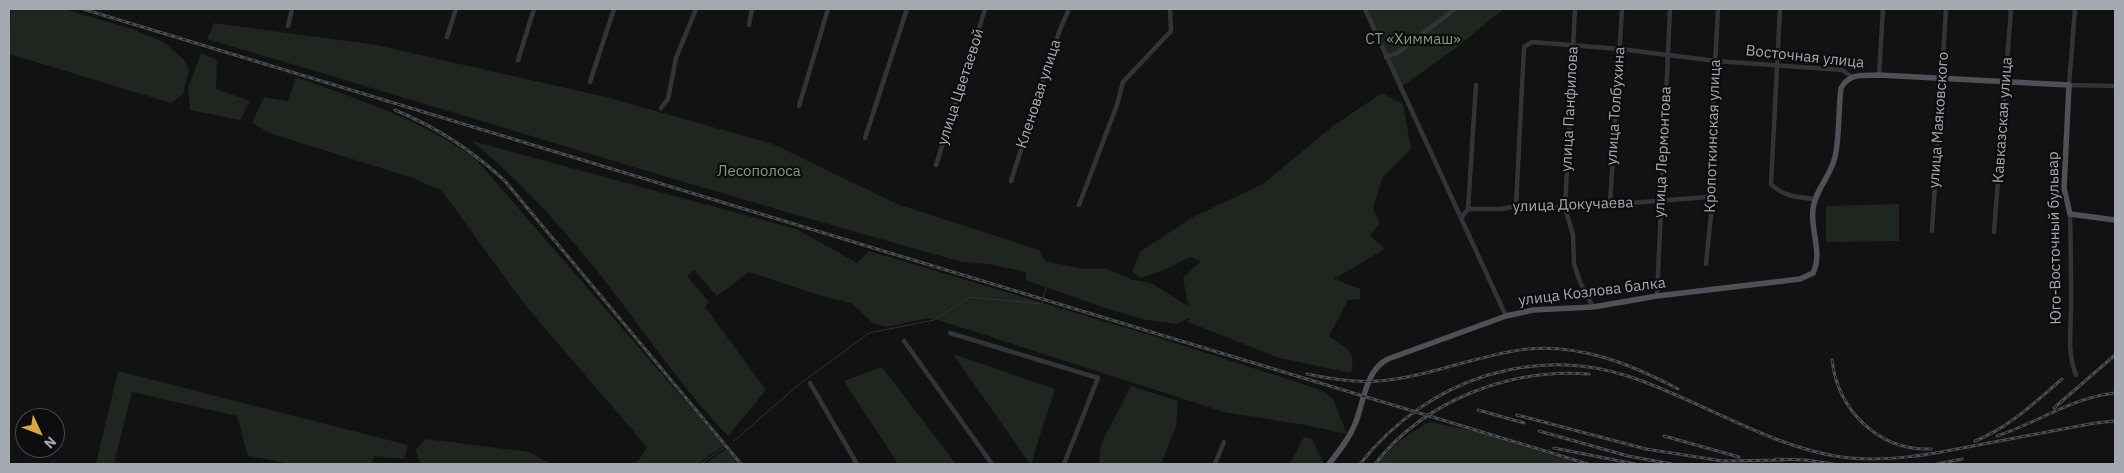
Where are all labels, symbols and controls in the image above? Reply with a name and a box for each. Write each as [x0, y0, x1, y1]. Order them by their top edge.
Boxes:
street label: улица Цветаевой [934, 27, 988, 147]
park label: СТ «Химмаш» [1365, 31, 1461, 49]
street label: Кленовая улица [1013, 37, 1065, 151]
street label: Восточная улица [1745, 42, 1865, 72]
street label: улица Панфилова [1558, 46, 1582, 172]
street label: улица Толбухина [1603, 46, 1629, 166]
street label: улица Маяковского [1925, 51, 1953, 189]
street label: Кавказская улица [1990, 56, 2016, 184]
street label: Кропоткинская улица [1701, 59, 1725, 213]
street label: улица Лермонтова [1651, 86, 1675, 218]
street label: Юго-Восточный бульвар [2044, 151, 2066, 325]
park label: Лесополоса [717, 163, 801, 181]
street label: улица Докучаева [1512, 194, 1634, 216]
street label: улица Козлова балка [1517, 274, 1667, 310]
north arrow [15, 408, 65, 458]
text: N [40, 433, 60, 452]

